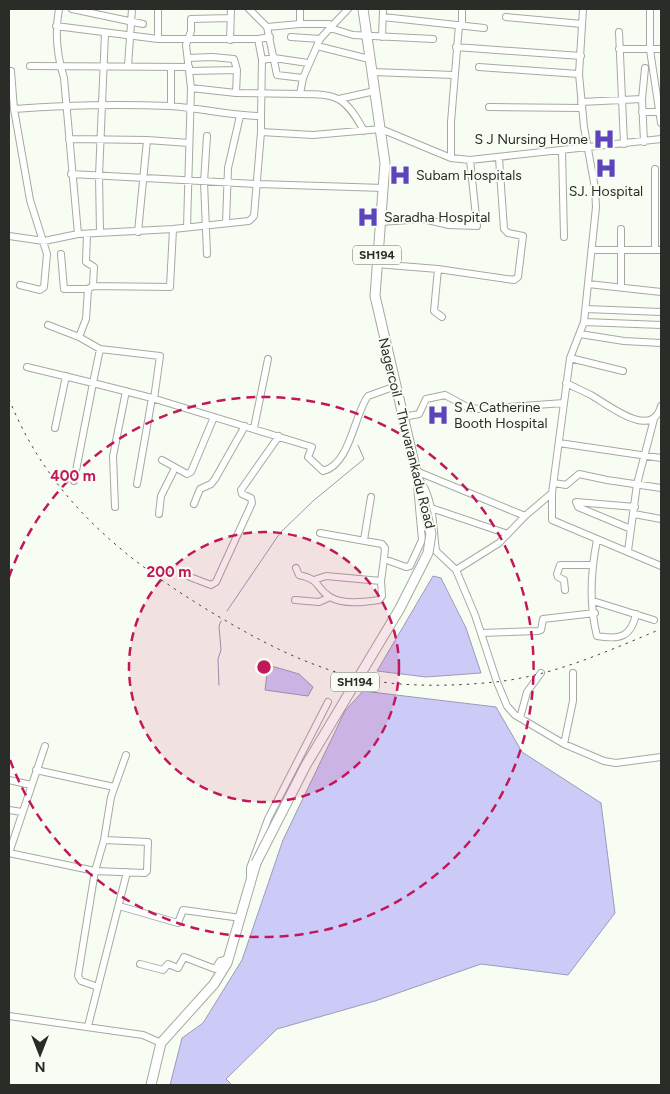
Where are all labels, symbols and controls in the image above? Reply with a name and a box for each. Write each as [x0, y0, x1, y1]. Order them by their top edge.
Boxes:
hospital icon: S J Nursing Home [591, 126, 617, 152]
place label: S J Nursing Home [474, 131, 588, 148]
hospital icon: SJ. Hospital [593, 155, 619, 181]
hospital icon: Subam Hospitals [387, 162, 413, 188]
place label: Subam Hospitals [416, 167, 522, 184]
place label: SJ. Hospital [569, 183, 643, 200]
hospital icon: Saradha Hospital [355, 204, 381, 230]
place label: Saradha Hospital [384, 209, 490, 226]
road number: SH194 [353, 246, 401, 264]
street label: Nagercoil - Thuvarankadu Road [375, 336, 438, 530]
place label: S A Catherine Booth Hospital [454, 399, 548, 432]
hospital icon: S A Catherine Booth Hospital [425, 402, 451, 428]
text: 400 m [50, 467, 96, 485]
text: 200 m [147, 563, 191, 581]
centre of rings [255, 658, 273, 676]
road number: SH194 [331, 672, 379, 692]
north arrow [15, 1029, 65, 1079]
text: N [35, 1058, 45, 1075]

